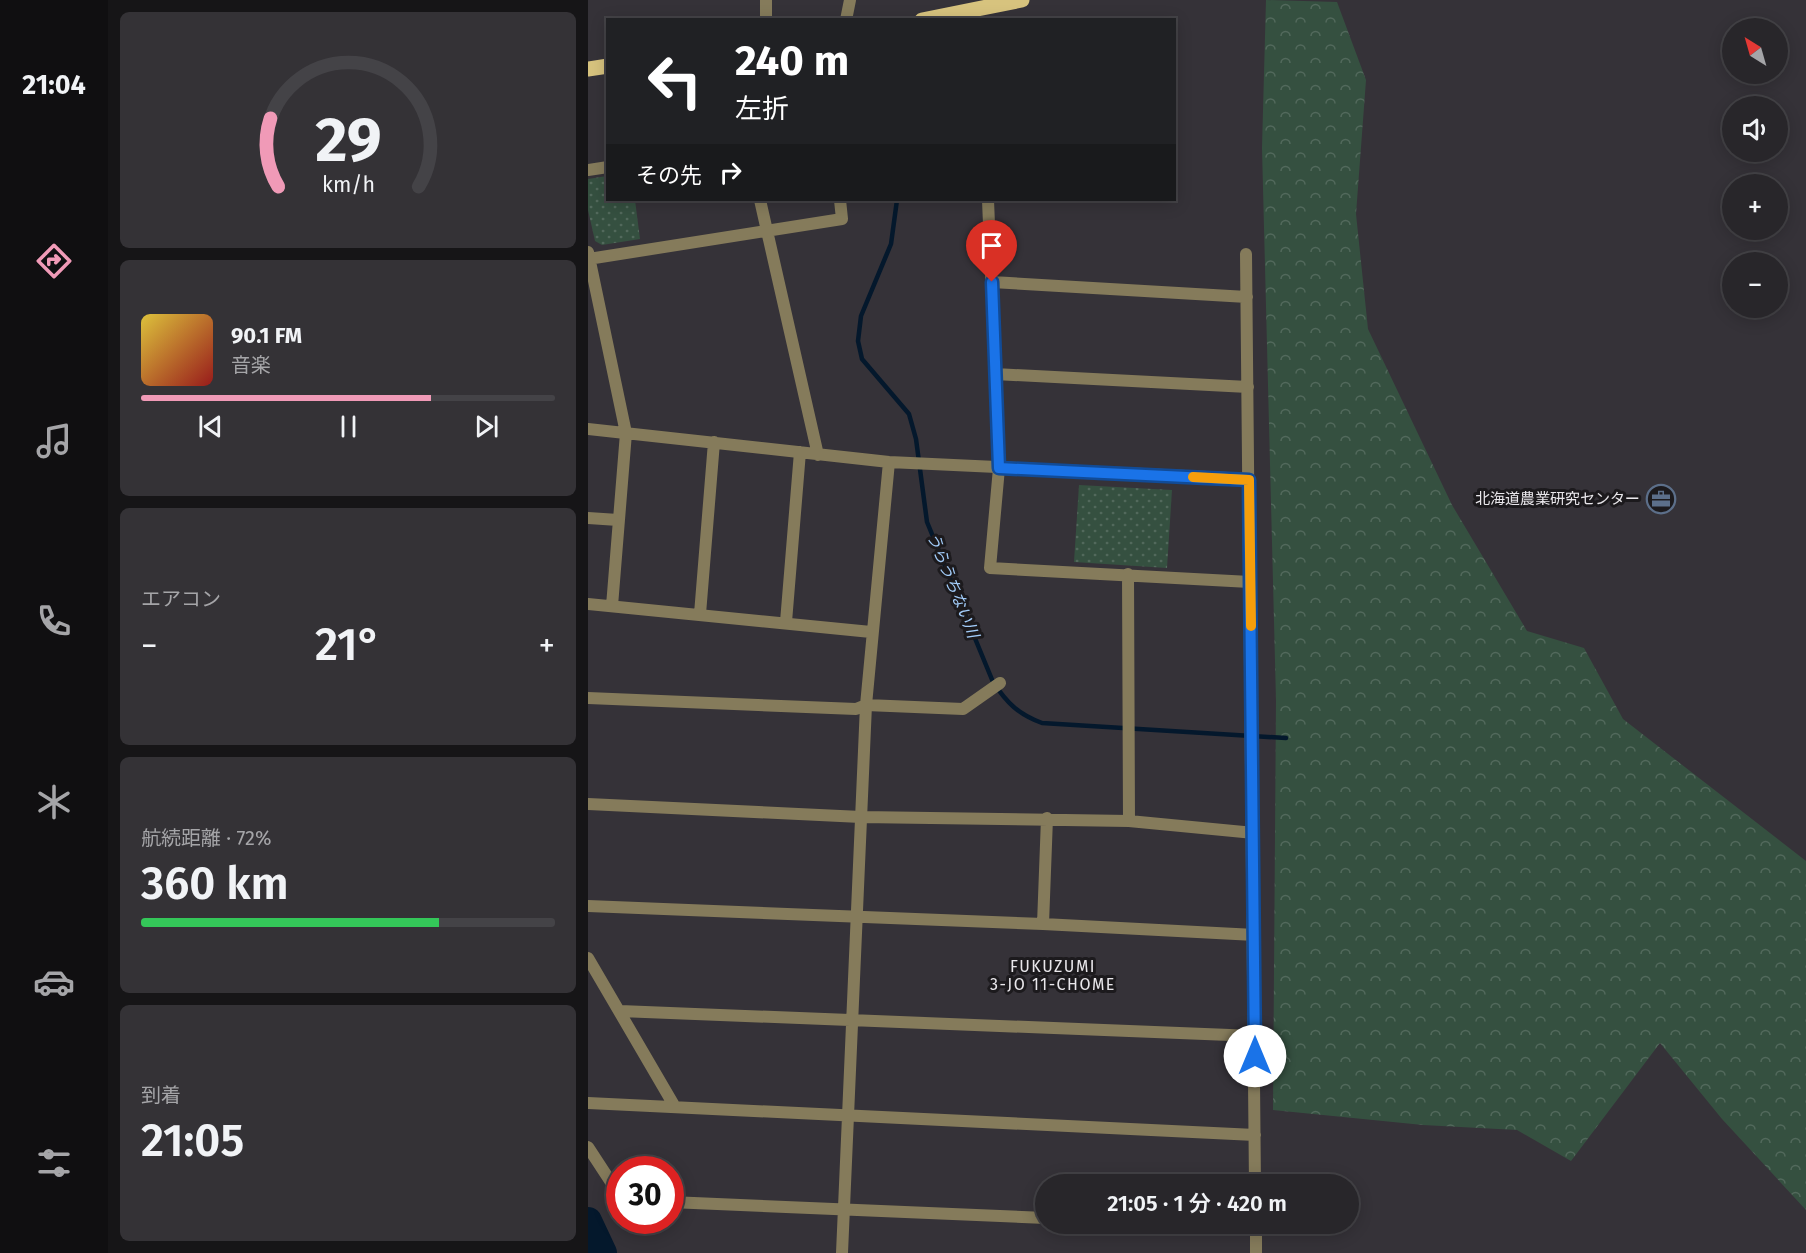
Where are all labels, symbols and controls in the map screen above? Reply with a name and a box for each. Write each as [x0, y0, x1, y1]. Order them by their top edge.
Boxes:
north arrow [1722, 18, 1788, 84]
map controls [1722, 18, 1788, 318]
text: 240 m [735, 36, 849, 86]
icon: left [636, 42, 714, 120]
text: 21:04 [22, 69, 86, 101]
text: 左折 [735, 93, 789, 125]
button: sound [1722, 96, 1788, 162]
text: 29 [315, 103, 381, 178]
icon: right [714, 156, 747, 189]
text: その先 [636, 162, 702, 189]
text: km/h [321, 172, 375, 198]
button: + [1722, 174, 1788, 240]
pin [966, 220, 1017, 282]
icon: arrive [975, 229, 1008, 262]
icon: directions [33, 240, 75, 282]
button: − [1722, 252, 1788, 318]
text: 90.1 FM [231, 322, 302, 349]
text: 音楽 [231, 353, 271, 377]
icon: previous [194, 410, 227, 443]
icon: pause [332, 410, 365, 443]
icon: next [470, 410, 503, 443]
icon: music [33, 420, 75, 462]
office icon: 北海道農業研究センター [1645, 483, 1677, 515]
place label: 北海道農業研究センター [1475, 490, 1640, 508]
water label: うらうちない川 [923, 530, 984, 642]
text: エアコン [141, 587, 221, 611]
icon: phone [33, 600, 75, 642]
text: 21° [315, 618, 381, 672]
text: − [141, 626, 158, 666]
text: + [539, 626, 555, 666]
icon: climate [33, 781, 75, 823]
text: 航続距離 · 72% [141, 826, 271, 850]
text: 360 km [141, 857, 289, 911]
district label: FUKUZUMI 3-JO 11-CHOME [990, 957, 1116, 994]
icon: car [33, 961, 75, 1003]
position arrow [1223, 1024, 1287, 1088]
text: 到着 [141, 1083, 181, 1107]
text: 21:05 [141, 1114, 244, 1168]
icon: filters [33, 1142, 75, 1184]
speed limit sign: 30 [606, 1156, 684, 1234]
text: 21:05 · 1 分 · 420 m [1107, 1190, 1287, 1217]

